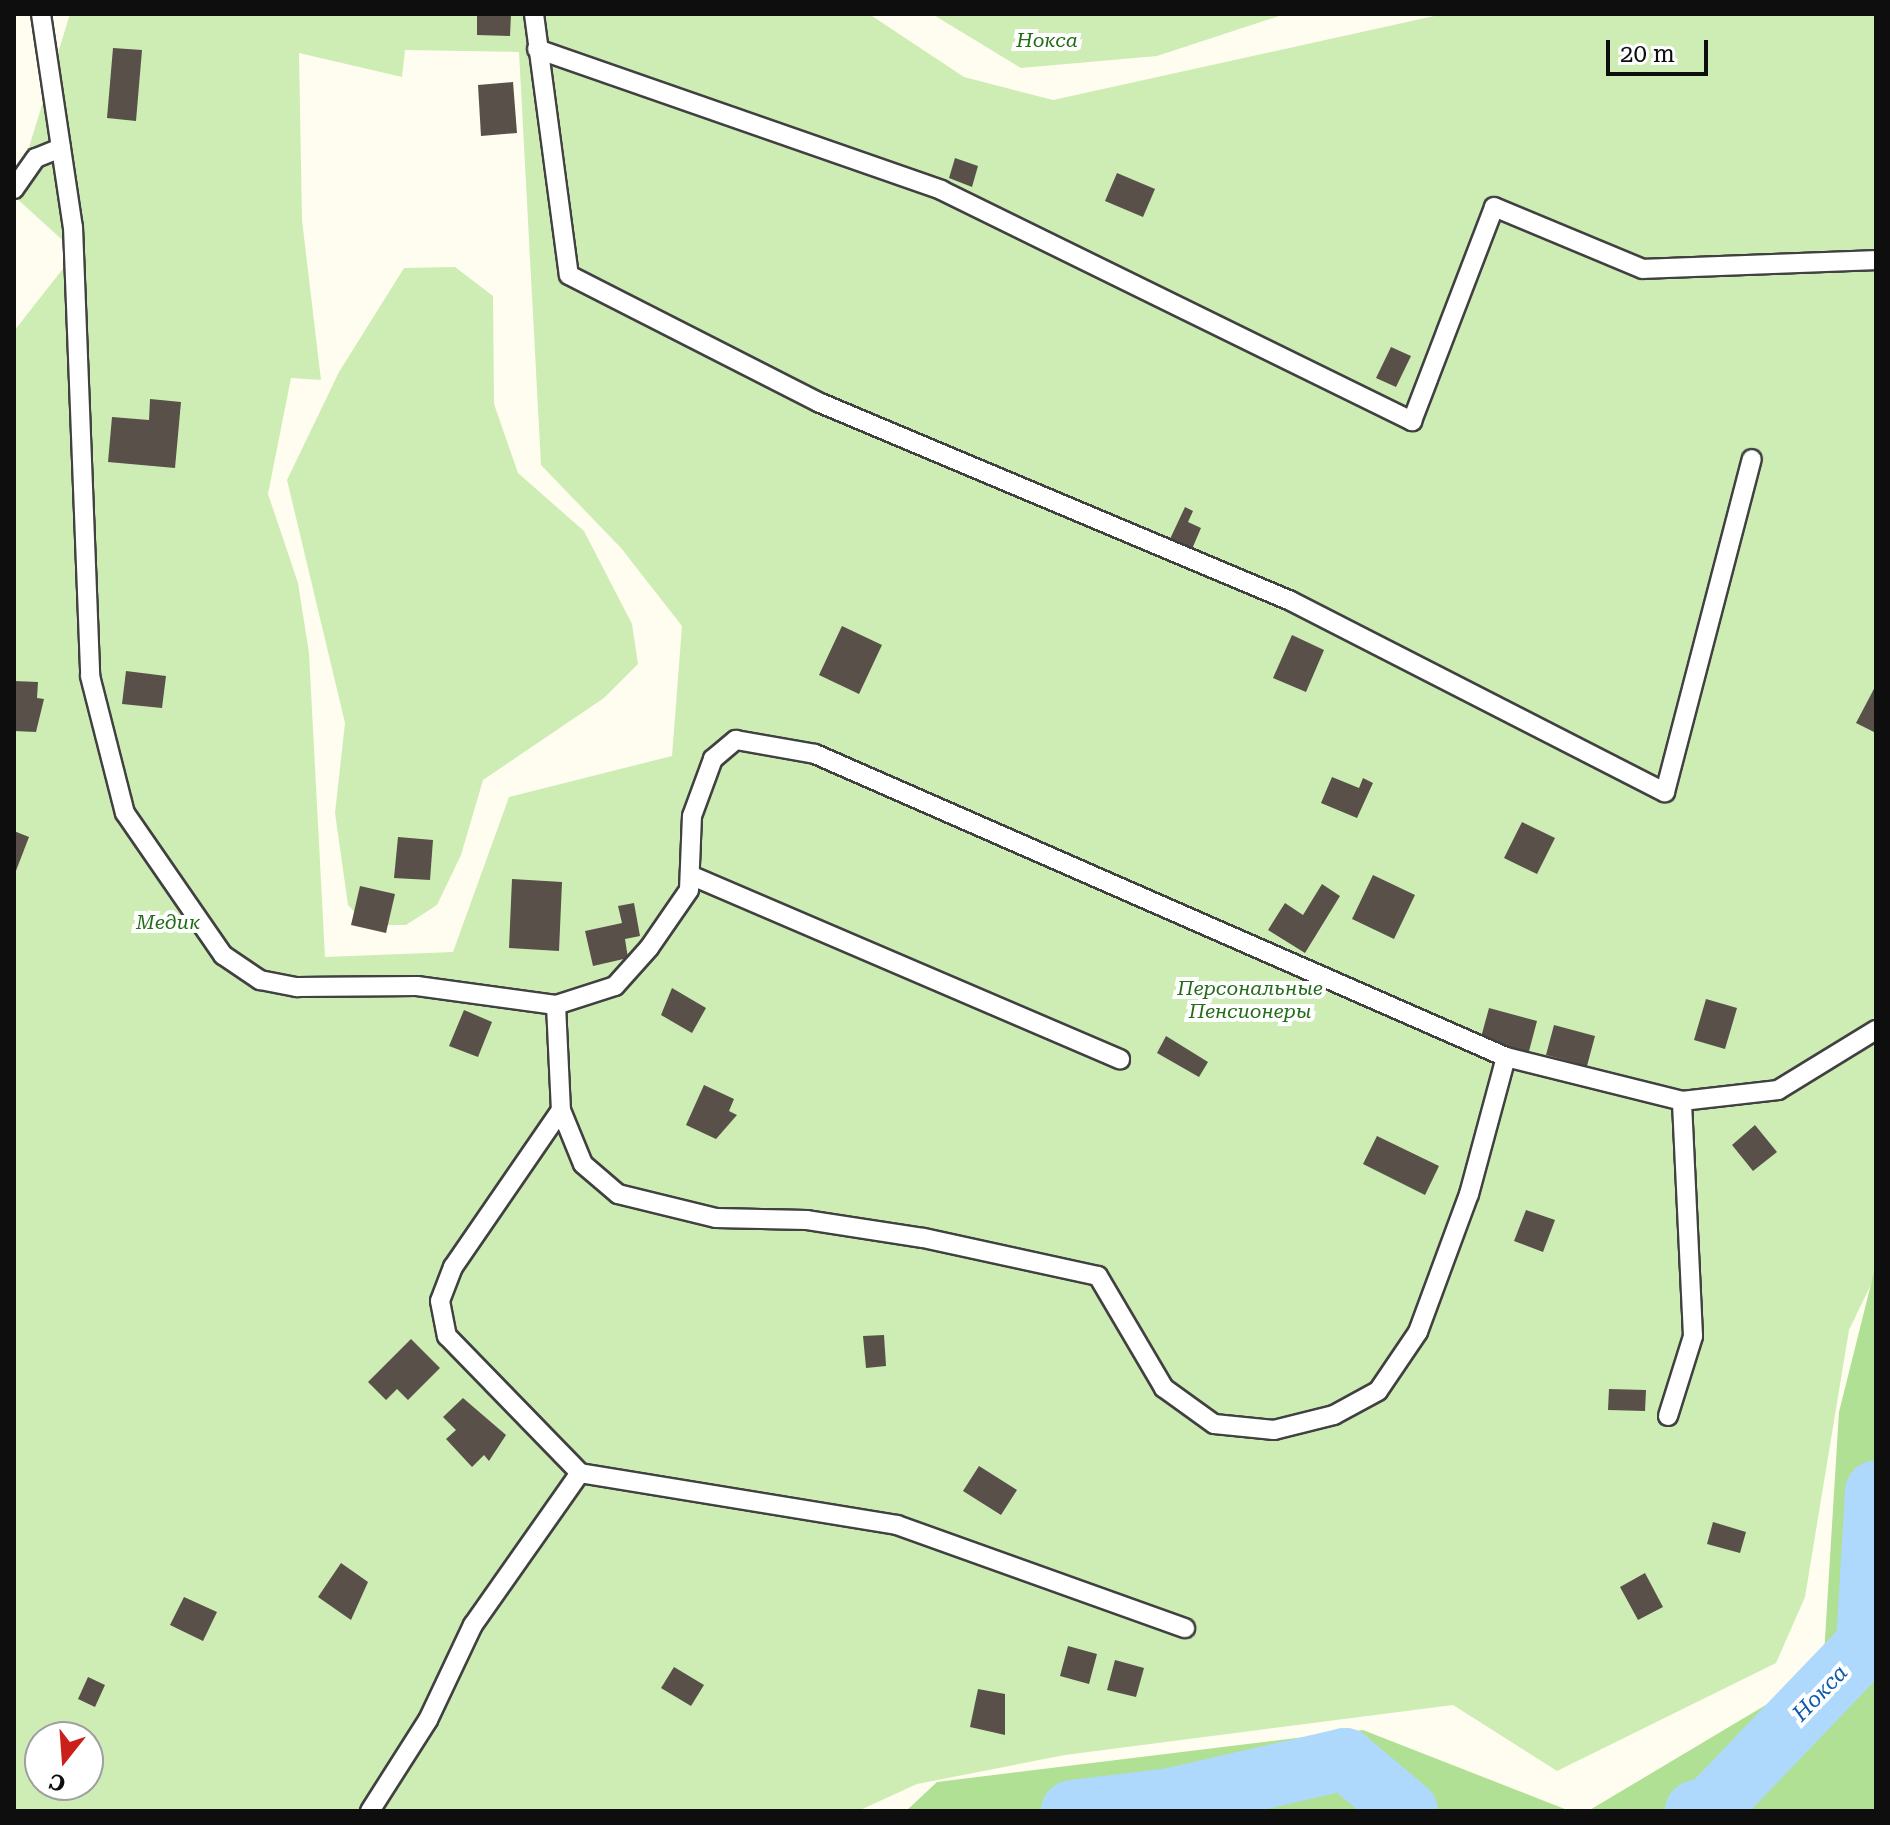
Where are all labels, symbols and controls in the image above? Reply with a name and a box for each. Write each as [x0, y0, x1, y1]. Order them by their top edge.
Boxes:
scale bar [1610, 24, 1712, 74]
park label: Нокса [1016, 28, 1078, 52]
text: 20 m [1620, 40, 1675, 68]
park label: Медик [136, 910, 200, 934]
park label: Персональные Пенсионеры [1177, 977, 1323, 1024]
water label: Нокса [1787, 1659, 1853, 1727]
north arrow [24, 1721, 104, 1801]
text: С [46, 1768, 68, 1797]

